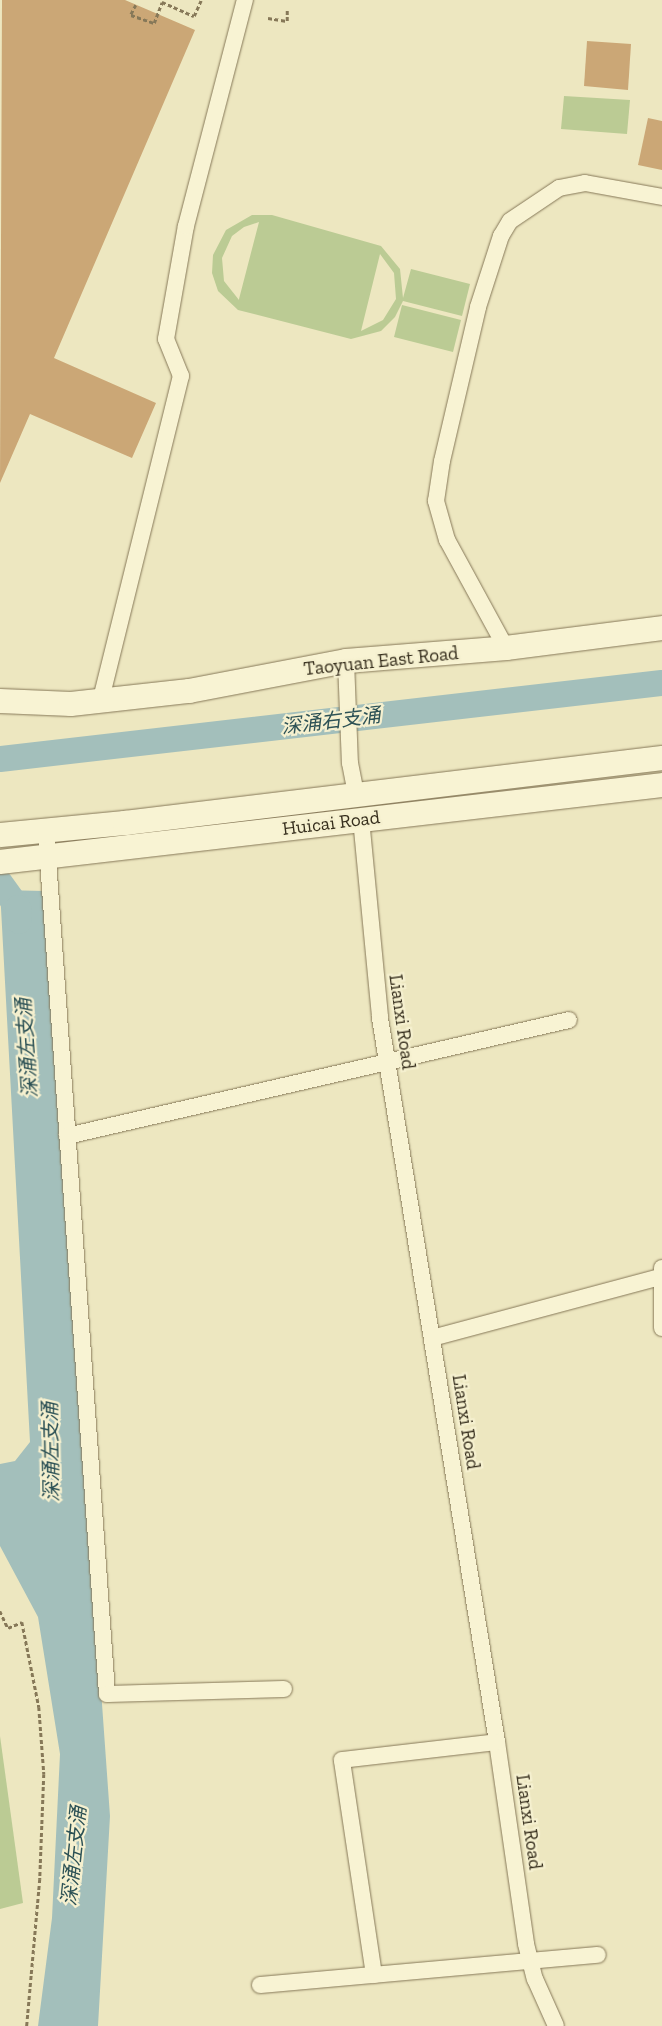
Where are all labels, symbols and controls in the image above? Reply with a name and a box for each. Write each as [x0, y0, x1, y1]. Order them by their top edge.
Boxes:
street label: Taoyuan East Road [302, 642, 460, 680]
water label: 深涌右支涌 [280, 703, 382, 739]
street label: Huicai Road [281, 806, 381, 840]
street label: Lianxi Road [384, 973, 420, 1071]
water label: 深涌左支涌 [12, 997, 42, 1099]
street label: Lianxi Road [447, 1373, 485, 1471]
water label: 深涌左支涌 [38, 1402, 64, 1502]
street label: Lianxi Road [511, 1773, 547, 1871]
water label: 深涌左支涌 [57, 1805, 91, 1907]

